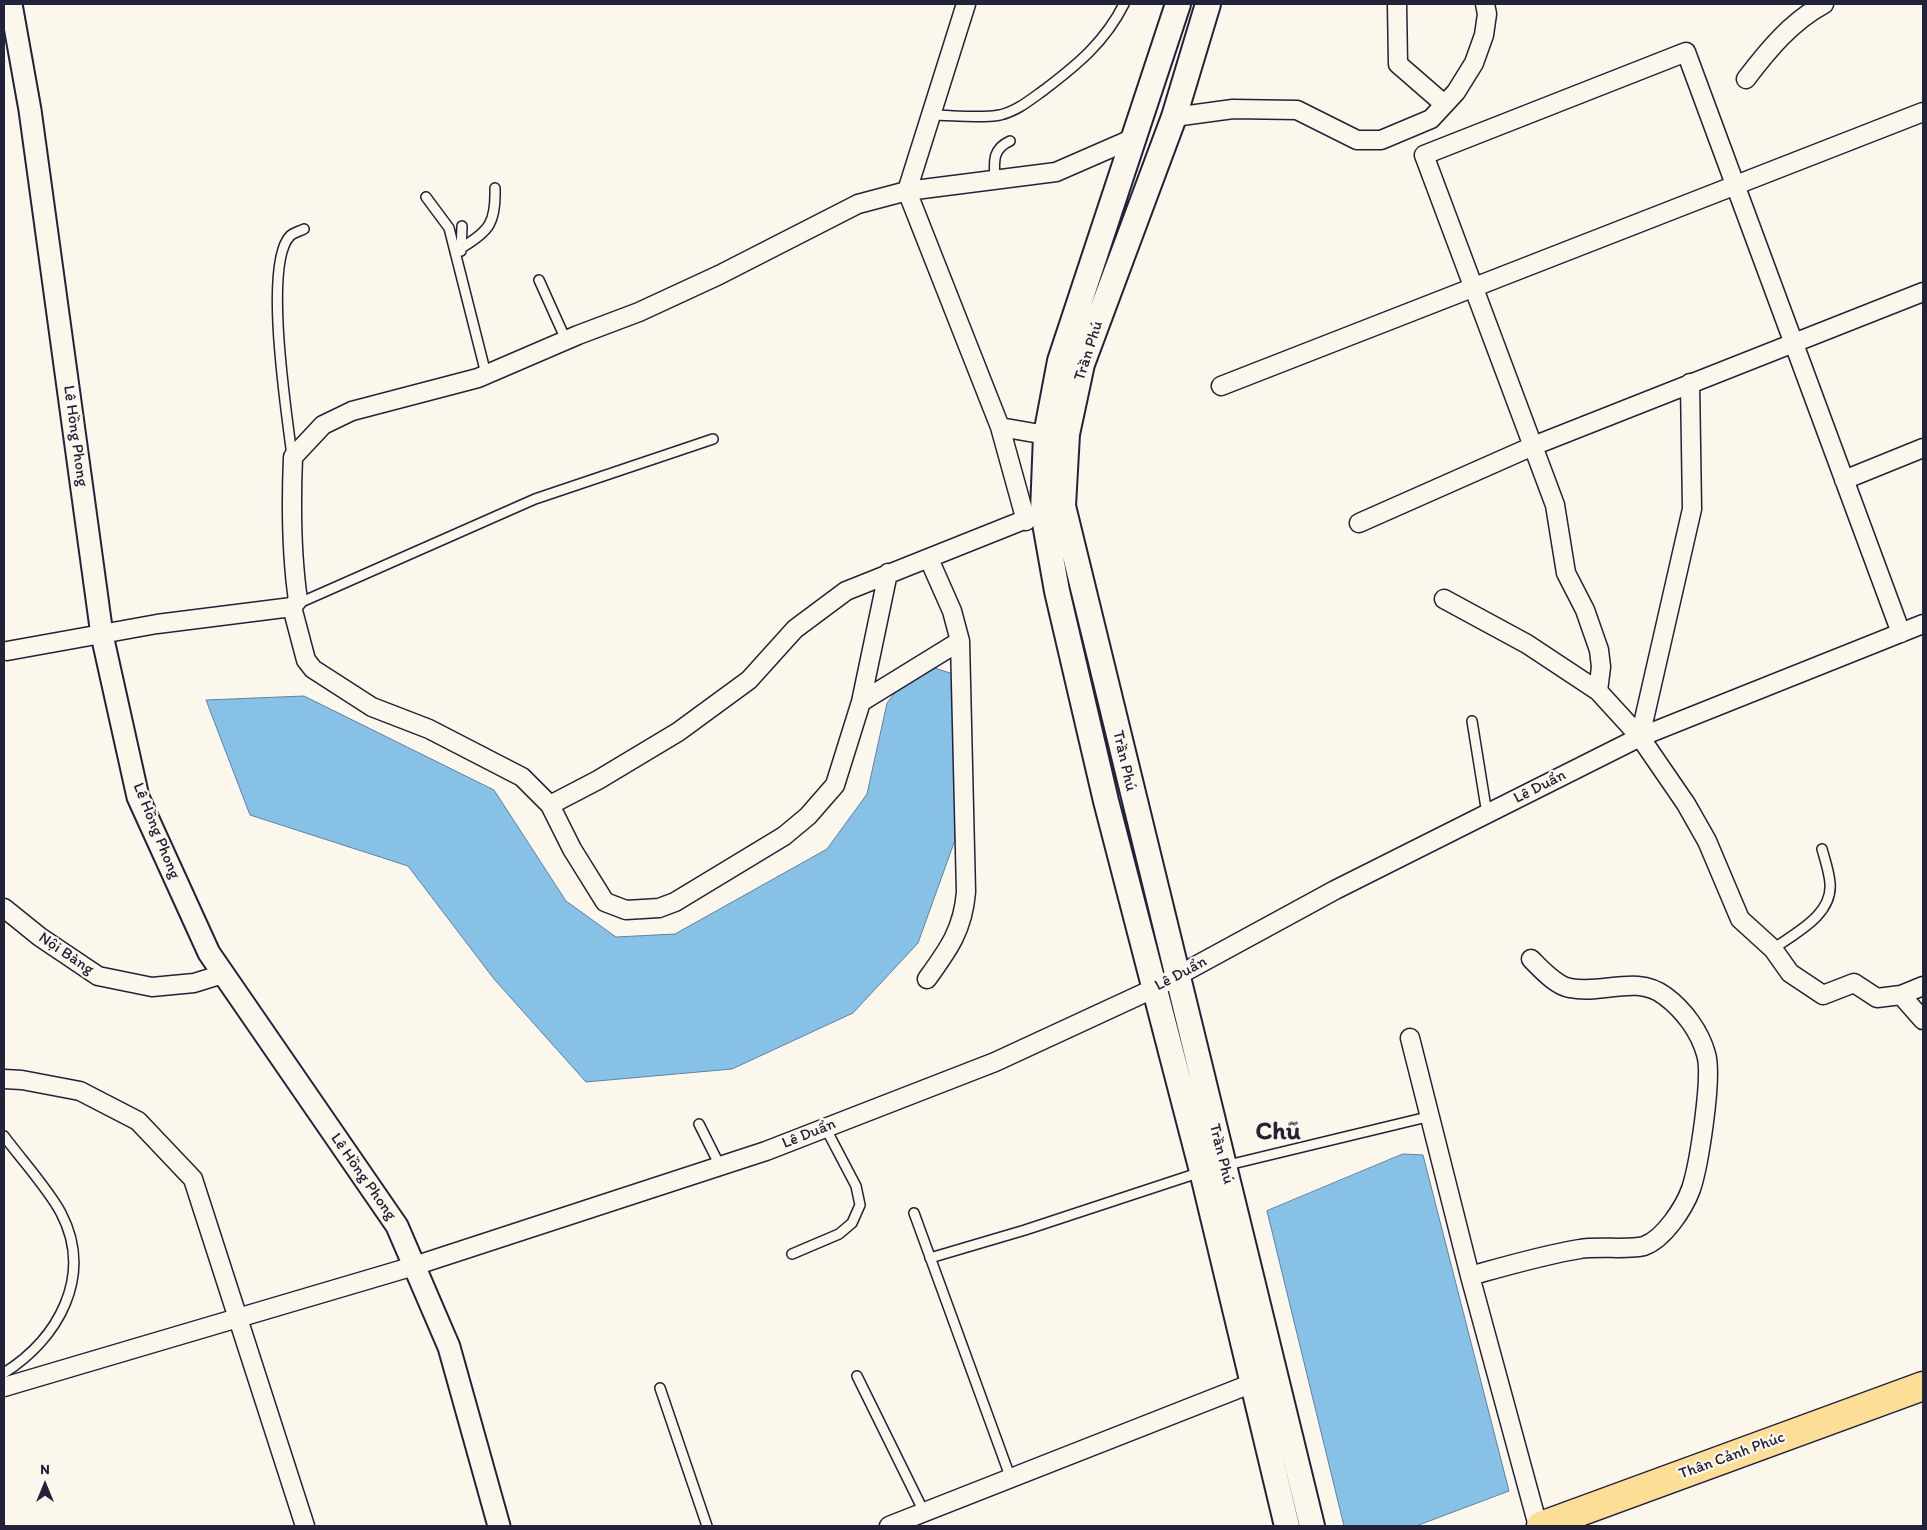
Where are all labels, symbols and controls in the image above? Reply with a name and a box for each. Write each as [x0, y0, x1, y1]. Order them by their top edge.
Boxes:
street label: Trần Phú [1070, 319, 1108, 383]
street label: Lê Hồng Phong [58, 384, 92, 488]
street label: Trần Phú [1108, 729, 1140, 793]
street label: Lê Duẩn [1511, 766, 1569, 808]
street label: Lê Hồng Phong [128, 780, 184, 882]
street label: Nội Bàng [35, 929, 97, 979]
street label: Lê Duẩn [1152, 952, 1210, 996]
street label: Lê Duẩn [779, 1115, 839, 1153]
district label: Chũ [1255, 1116, 1301, 1148]
street label: Trần Phú [1204, 1122, 1238, 1186]
street label: Lê Hồng Phong [326, 1130, 400, 1224]
street label: Thân Cảnh Phúc [1676, 1428, 1788, 1484]
north arrow [20, 1460, 70, 1510]
text: N [40, 1461, 50, 1478]

